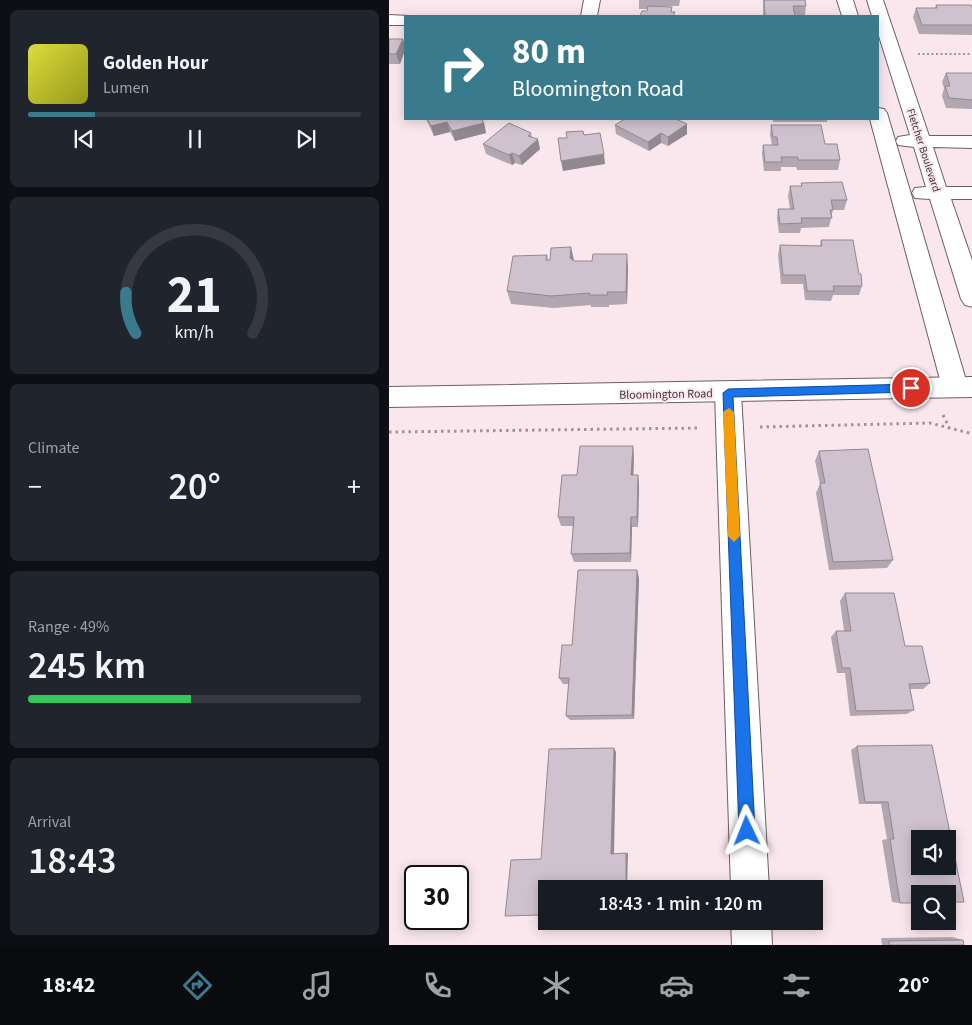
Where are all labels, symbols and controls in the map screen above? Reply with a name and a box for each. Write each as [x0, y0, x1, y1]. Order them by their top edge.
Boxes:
text: 80 m [512, 27, 586, 77]
icon: right [429, 35, 494, 100]
text: Golden Hour [103, 50, 208, 77]
text: Bloomington Road [512, 73, 684, 105]
text: Lumen [103, 77, 149, 99]
street label: Fletcher Boulevard [903, 107, 944, 194]
icon: previous [70, 125, 98, 153]
icon: pause [181, 125, 209, 153]
icon: next [292, 125, 320, 153]
text: 21 [167, 259, 222, 333]
text: km/h [175, 320, 214, 345]
pin [890, 367, 932, 409]
icon: arrive [897, 374, 925, 402]
street label: Bloomington Road [619, 385, 713, 404]
text: Climate [28, 437, 79, 459]
text: 20° [168, 460, 221, 514]
text: − [28, 467, 42, 507]
text: + [347, 467, 361, 507]
text: Range · 49% [28, 616, 109, 638]
text: 245 km [28, 639, 146, 693]
position arrow [720, 804, 772, 856]
text: Arrival [28, 811, 71, 833]
map controls [911, 830, 956, 930]
button: sound [911, 830, 956, 875]
text: 18:43 [28, 834, 116, 888]
speed limit sign: 30 [404, 865, 469, 930]
button: search [911, 885, 956, 930]
text: 18:43 · 1 min · 120 m [598, 891, 763, 918]
icon: directions [180, 968, 215, 1003]
icon: music [300, 968, 335, 1003]
icon: phone [420, 968, 455, 1003]
icon: climate [539, 968, 574, 1003]
icon: car [659, 968, 694, 1003]
icon: filters [779, 968, 814, 1003]
text: 18:42 [42, 969, 95, 1001]
text: 20° [898, 969, 930, 1001]

